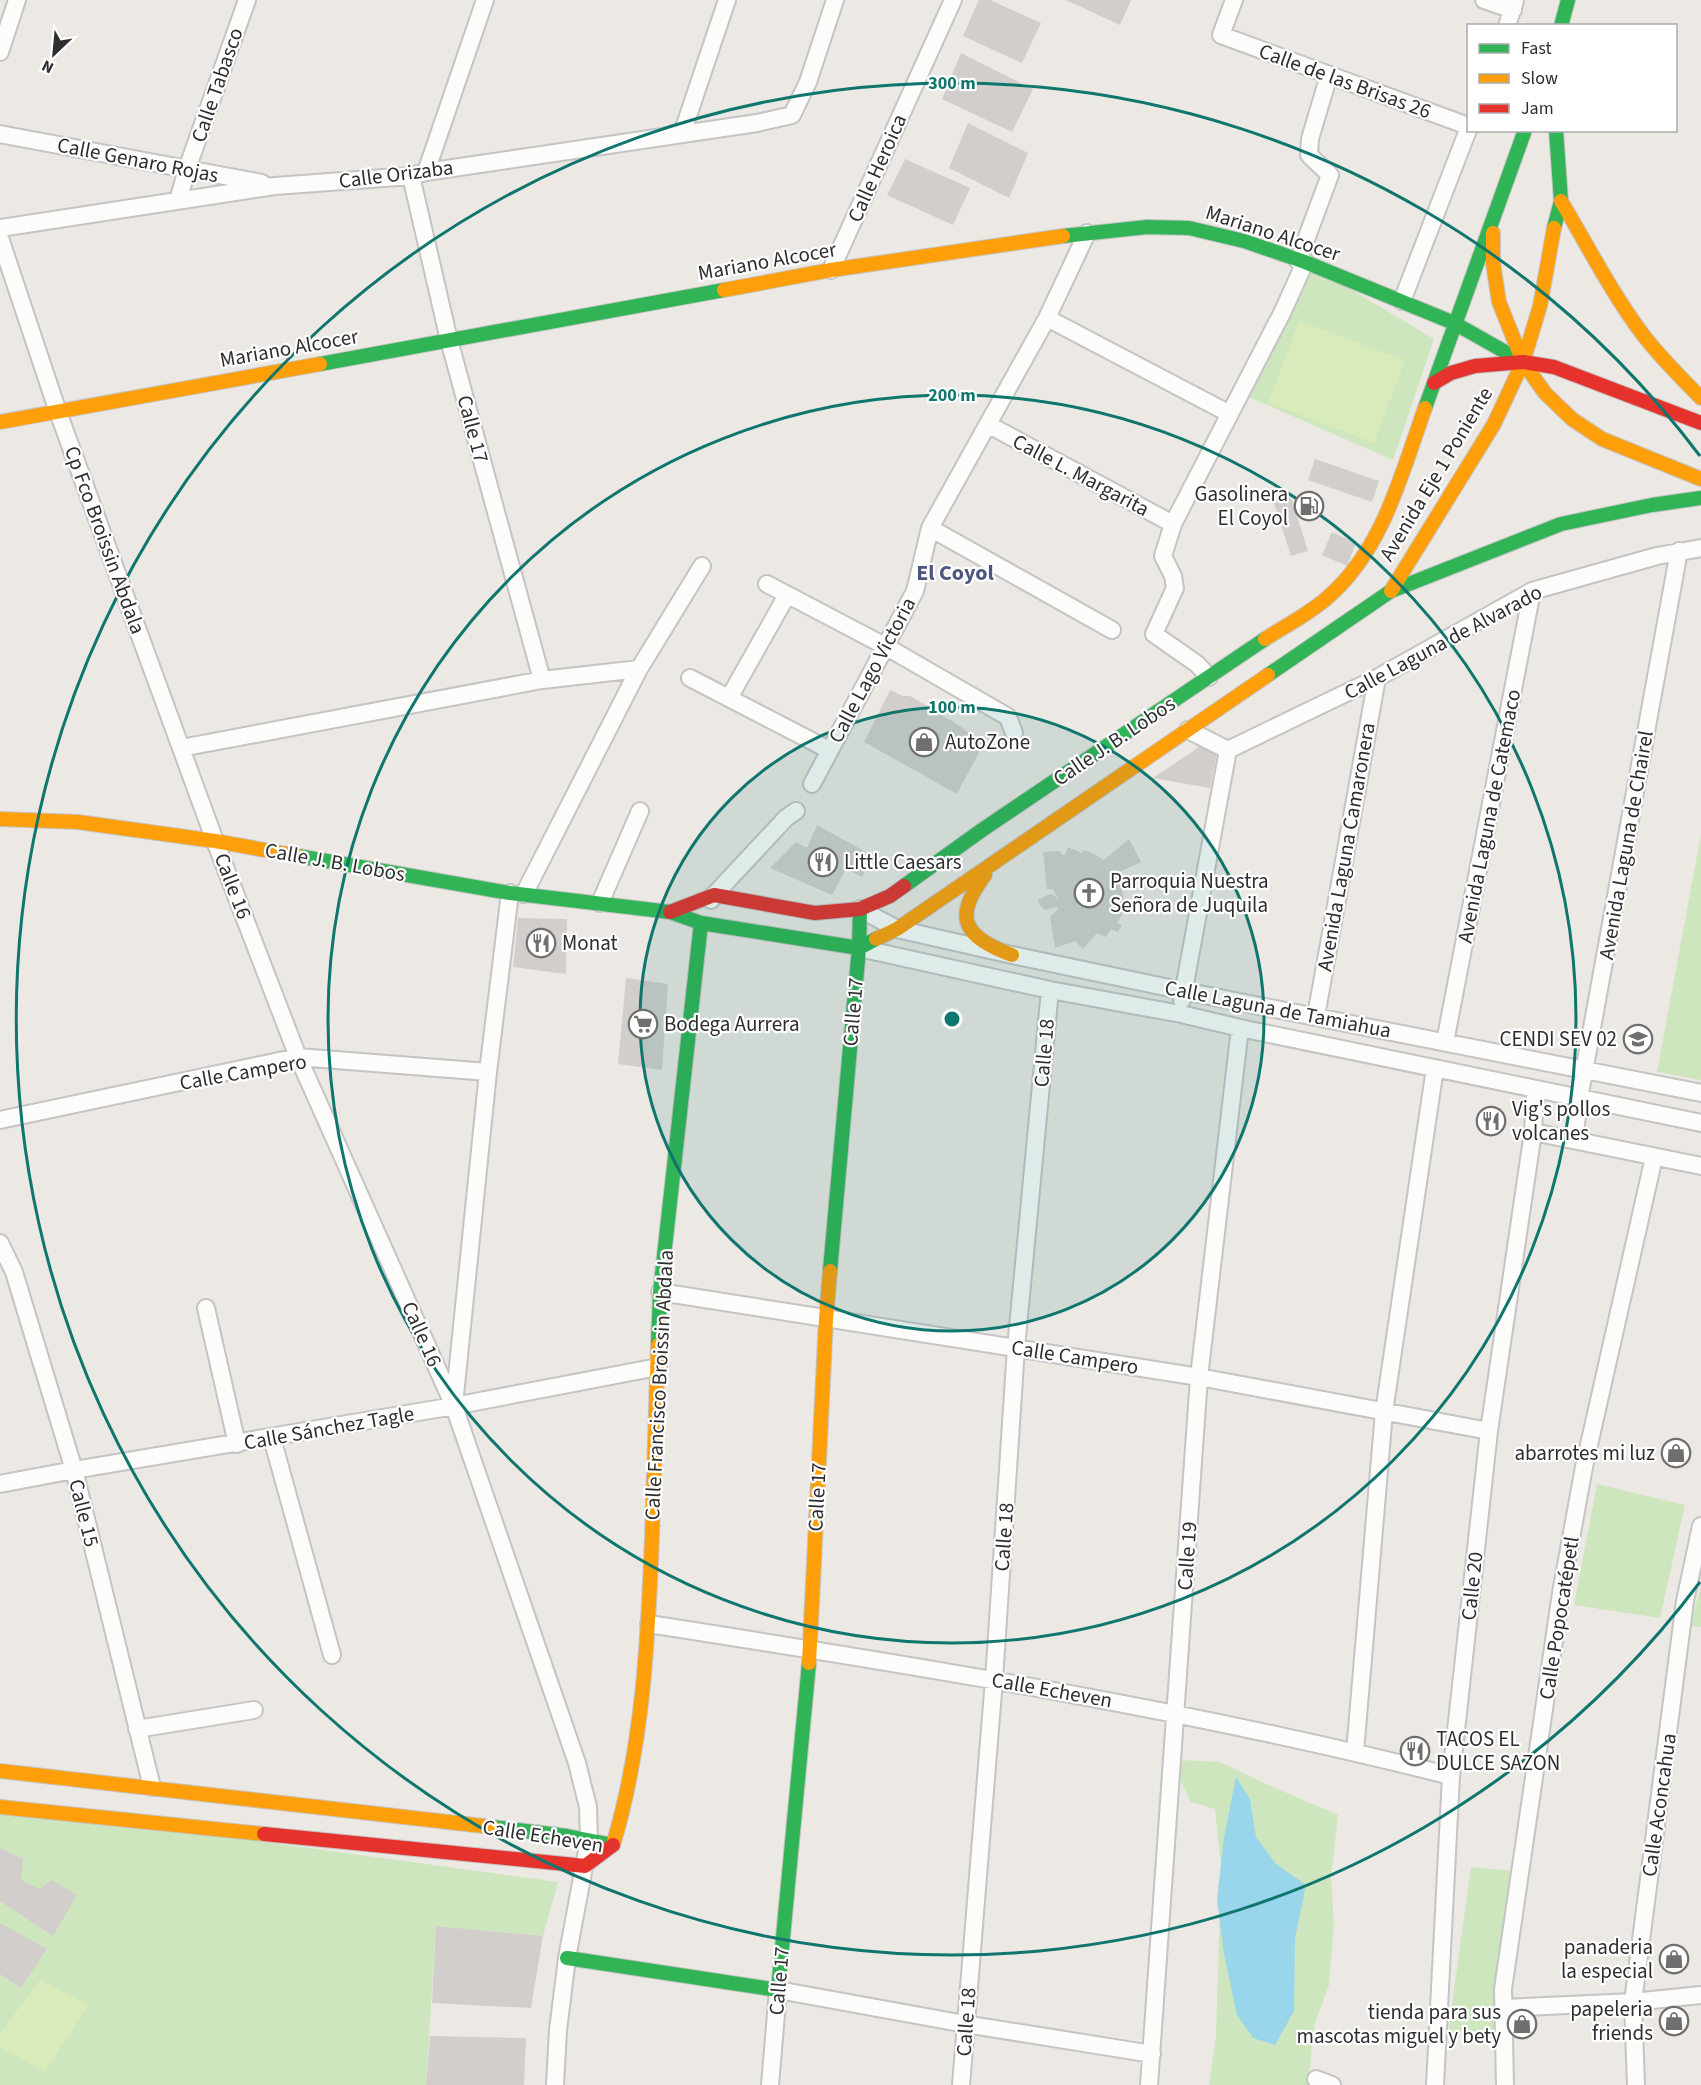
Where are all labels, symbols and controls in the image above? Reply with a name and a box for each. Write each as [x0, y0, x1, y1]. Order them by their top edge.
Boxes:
north arrow [24, 24, 84, 84]
street label: Calle Tabasco [183, 24, 251, 146]
legend [1467, 24, 1677, 132]
street label: Calle de las Brisas 26 [1255, 36, 1435, 126]
text: Fast [1521, 36, 1552, 61]
text: N [38, 54, 57, 79]
text: Slow [1521, 66, 1558, 91]
text: 300 m [928, 71, 976, 96]
text: Jam [1521, 96, 1554, 121]
street label: Calle Heroica [840, 109, 914, 227]
street label: Calle Genaro Rojas [55, 130, 221, 190]
street label: Calle Orizaba [337, 152, 455, 196]
street label: Mariano Alcocer [1202, 197, 1345, 269]
street label: Mariano Alcocer [695, 234, 839, 288]
street label: Mariano Alcocer [217, 321, 361, 375]
street label: Avenida Eje 1 Poniente [1372, 381, 1500, 567]
text: 200 m [928, 383, 976, 408]
street label: Calle 17 [450, 392, 496, 466]
street label: Calle L. Margarita [1007, 426, 1155, 524]
street label: Cp Fco Broissin Abdala [57, 442, 153, 638]
place label: Gasolinera El Coyol [1194, 479, 1288, 533]
fuel station icon: Gasolinera El Coyol [1293, 490, 1325, 522]
district label: El Coyol [916, 557, 994, 589]
street label: Calle Laguna de Alvarado [1339, 577, 1547, 707]
street label: Calle Lago Victoria [821, 592, 923, 748]
street label: Avenida Laguna de Catemaco [1450, 687, 1528, 945]
street label: Calle J. B. Lobos [1047, 689, 1181, 793]
text: 100 m [928, 695, 976, 720]
street label: Avenida Laguna Camaronera [1309, 720, 1383, 974]
shop icon: AutoZone [908, 726, 940, 758]
place label: AutoZone [945, 727, 1030, 757]
street label: Avenida Laguna de Chairel [1591, 728, 1661, 962]
street label: Calle J. B. Lobos [263, 835, 408, 889]
restaurant icon: Little Caesars [807, 846, 839, 878]
place label: Little Caesars [844, 847, 962, 877]
street label: Calle 16 [207, 849, 259, 923]
place label: Parroquia Nuestra Señora de Juquila [1110, 866, 1269, 920]
church icon: Parroquia Nuestra Señora de Juquila [1073, 877, 1105, 909]
restaurant icon: Monat [525, 927, 557, 959]
place label: Monat [562, 928, 618, 958]
street label: Calle Laguna de Tamiahua [1162, 972, 1394, 1046]
street label: Calle 17 [835, 976, 871, 1048]
supermarket icon: Bodega Aurrera [627, 1008, 659, 1040]
place label: Bodega Aurrera [664, 1009, 799, 1039]
centre of rings [942, 1009, 962, 1029]
street label: Calle 18 [1026, 1017, 1062, 1089]
school or university icon: CENDI SEV 02 [1622, 1023, 1654, 1055]
place label: CENDI SEV 02 [1500, 1024, 1617, 1054]
street label: Calle Campero [177, 1046, 309, 1098]
place label: Vig's pollos volcanes [1512, 1094, 1610, 1148]
restaurant icon: Vig's pollos volcanes [1475, 1105, 1507, 1137]
street label: Calle Francisco Broissin Abdala [637, 1249, 681, 1521]
street label: Calle 16 [394, 1296, 450, 1372]
street label: Calle Campero [1009, 1332, 1141, 1382]
street label: Calle Sánchez Tagle [242, 1398, 416, 1458]
shop icon: abarrotes mi luz [1660, 1437, 1692, 1469]
place label: abarrotes mi luz [1514, 1438, 1655, 1468]
street label: Calle 17 [800, 1462, 834, 1532]
street label: Calle 15 [61, 1476, 107, 1550]
street label: Calle 18 [987, 1502, 1021, 1572]
street label: Calle 19 [1170, 1521, 1204, 1591]
street label: Calle Popocatépetl [1531, 1534, 1587, 1702]
street label: Calle 20 [1453, 1550, 1491, 1622]
street label: Calle Echeven [989, 1665, 1115, 1715]
place label: TACOS EL DULCE SAZON [1436, 1724, 1560, 1778]
street label: Calle Aconcahua [1634, 1731, 1684, 1879]
restaurant icon: TACOS EL DULCE SAZON [1399, 1735, 1431, 1767]
street label: Calle Echeven [480, 1812, 606, 1860]
place label: panaderia la especial [1561, 1932, 1653, 1986]
shop icon: panaderia la especial [1658, 1943, 1690, 1975]
street label: Calle 17 [761, 1945, 797, 2017]
street label: Calle 18 [949, 1987, 983, 2057]
place label: papeleria friends [1570, 1994, 1653, 2048]
place label: tienda para sus mascotas miguel y bety [1297, 1997, 1501, 2051]
shop icon: papeleria friends [1658, 2005, 1690, 2037]
shop icon: tienda para sus mascotas miguel y bety [1506, 2008, 1538, 2040]

